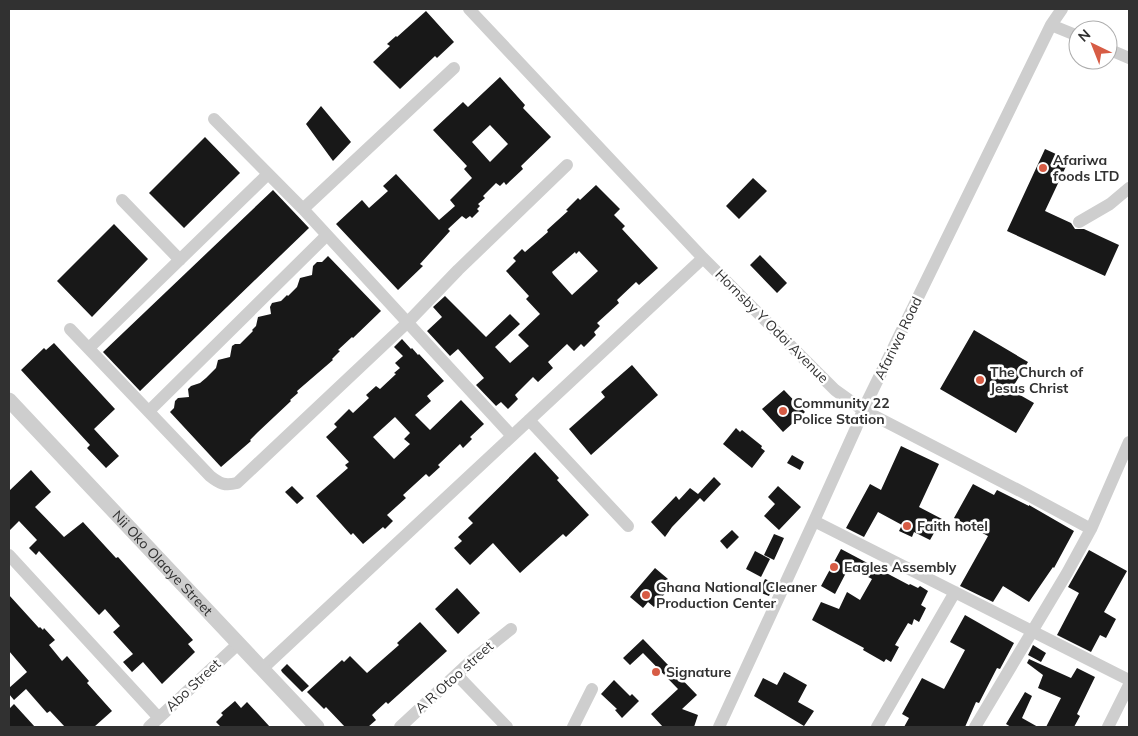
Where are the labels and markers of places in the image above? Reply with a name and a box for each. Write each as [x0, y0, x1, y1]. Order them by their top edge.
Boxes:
place label: Afariwa foods LTD [1053, 151, 1119, 185]
marker: Afariwa foods LTD [1037, 162, 1049, 174]
place label: The Church of Jesus Christ [990, 363, 1084, 397]
marker: The Church of Jesus Christ [974, 374, 986, 386]
place label: Community 22 Police Station [793, 394, 890, 428]
marker: Community 22 Police Station [777, 405, 789, 417]
place label: Faith hotel [917, 517, 988, 535]
marker: Faith hotel [901, 520, 913, 532]
place label: Eagles Assembly [844, 558, 957, 576]
marker: Eagles Assembly [828, 561, 840, 573]
place label: Ghana National Cleaner Production Center [656, 578, 817, 612]
marker: Ghana National Cleaner Production Center [640, 589, 652, 601]
place label: Signature [666, 663, 732, 681]
marker: Signature [650, 666, 662, 678]

